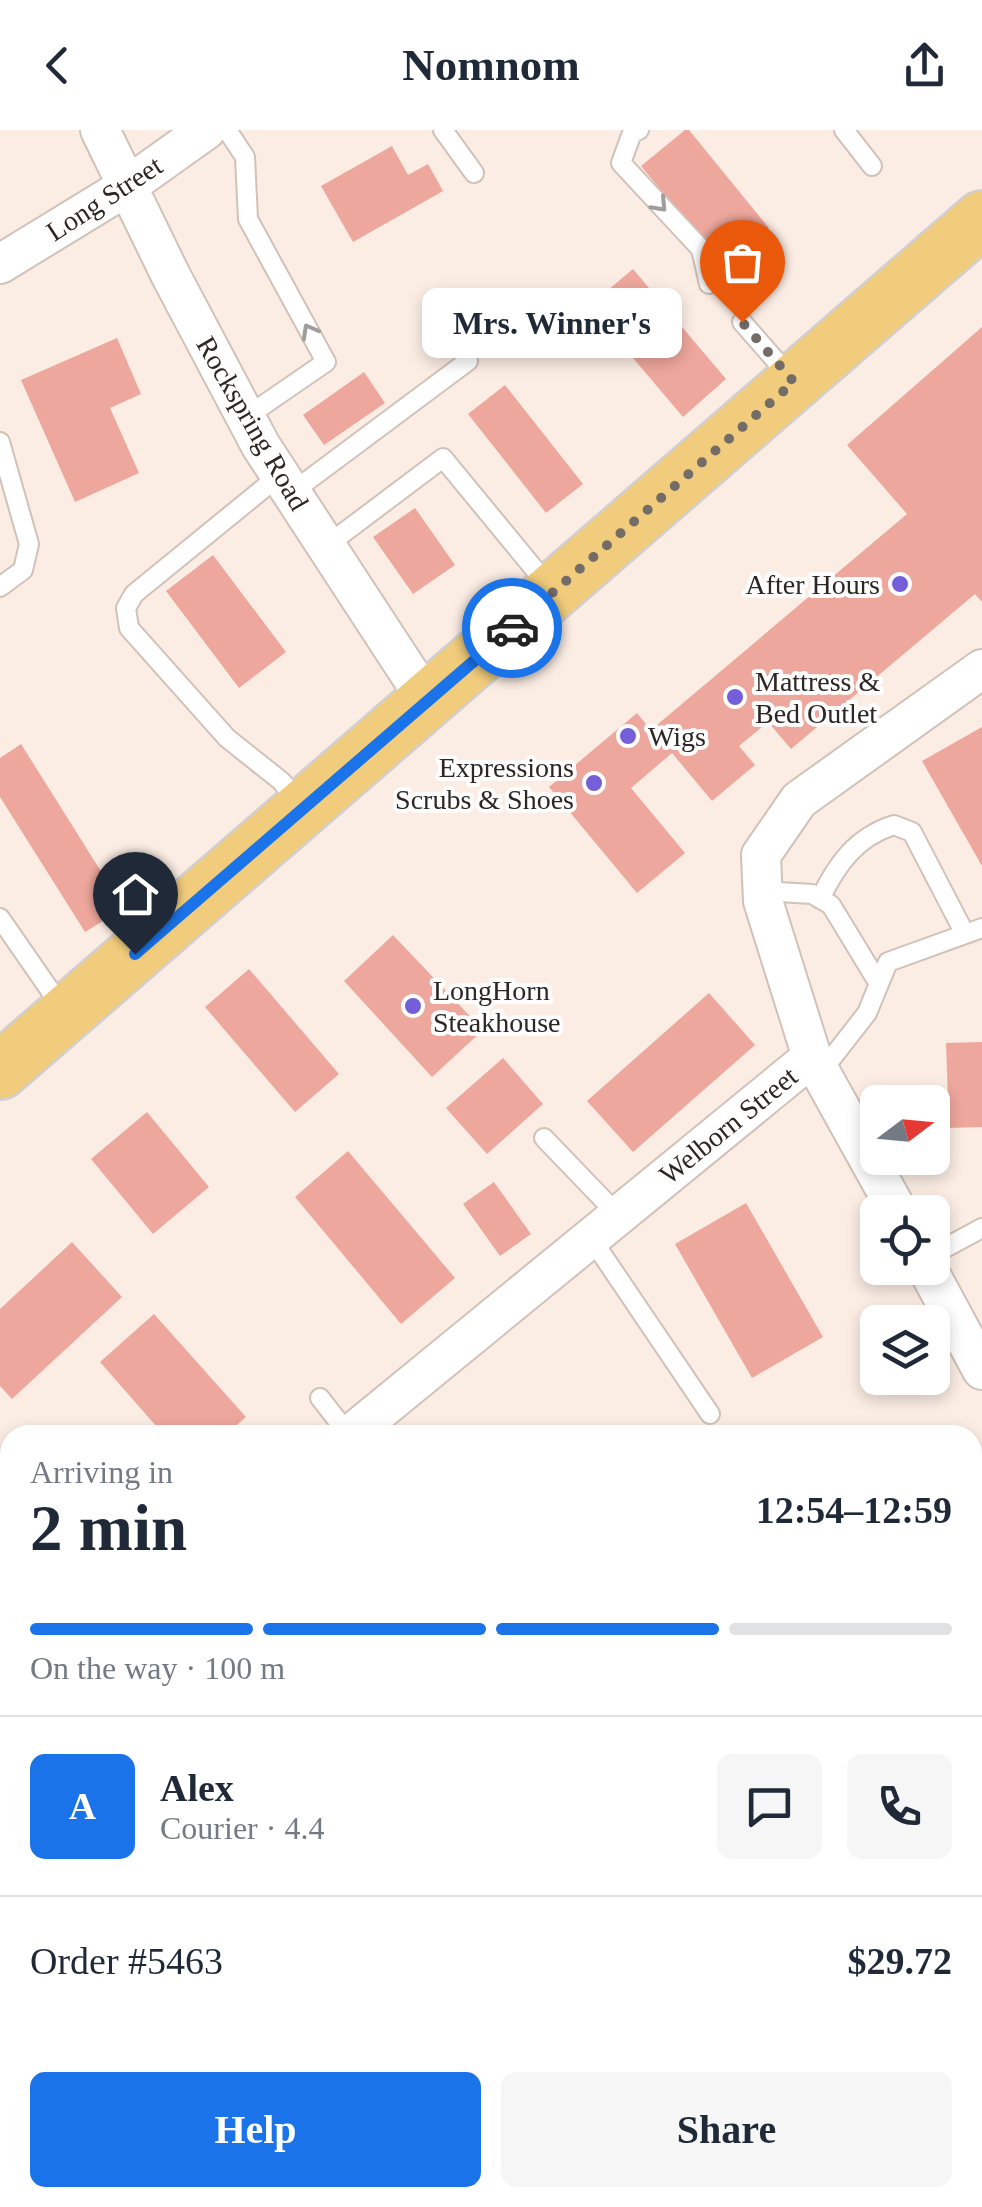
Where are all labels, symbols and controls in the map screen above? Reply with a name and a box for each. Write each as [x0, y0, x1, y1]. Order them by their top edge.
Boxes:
icon: back [30, 38, 85, 93]
icon: share [897, 38, 952, 93]
text: Nomnom [402, 40, 580, 90]
street label: Long Street [41, 150, 168, 247]
one-way arrow [648, 193, 666, 212]
pin [700, 220, 785, 323]
icon: bag [715, 235, 770, 290]
callout: Mrs. Winner's [422, 287, 682, 357]
text: Mrs. Winner's [453, 305, 651, 341]
one-way arrow [302, 324, 322, 342]
street label: Rockspring Road [190, 331, 315, 516]
place label: After Hours [745, 569, 880, 600]
marker: After Hours [889, 573, 911, 595]
courier [462, 578, 562, 678]
icon: car [485, 601, 540, 656]
place label: Mattress & Bed Outlet [755, 666, 880, 729]
marker: Mattress & Bed Outlet [724, 686, 746, 708]
place label: Wigs [648, 721, 706, 752]
marker: Wigs [617, 725, 639, 747]
place label: Expressions Scrubs & Shoes [395, 752, 574, 815]
marker: Expressions Scrubs & Shoes [583, 772, 605, 794]
pin [93, 852, 178, 955]
icon: home [108, 867, 163, 922]
place label: LongHorn Steakhouse [433, 975, 561, 1038]
marker: LongHorn Steakhouse [402, 995, 424, 1017]
street label: Welborn Street [653, 1060, 804, 1190]
north arrow [860, 1085, 950, 1175]
map controls [860, 1085, 950, 1395]
button: locate [860, 1195, 950, 1285]
button: layers [860, 1305, 950, 1395]
text: Arriving in [30, 1454, 173, 1490]
text: 12:54–12:59 [756, 1489, 952, 1531]
text: 2 min [30, 1492, 187, 1564]
text: On the way · 100 m [30, 1650, 285, 1686]
button: chat [717, 1754, 822, 1859]
button: phone [847, 1754, 952, 1859]
text: Alex [160, 1767, 234, 1809]
text: A [69, 1785, 96, 1827]
text: Courier · 4.4 [160, 1810, 324, 1846]
text: Order #5463 [30, 1940, 223, 1982]
text: $29.72 [848, 1940, 952, 1982]
button: Help [30, 2072, 481, 2187]
button: Share [501, 2072, 952, 2187]

